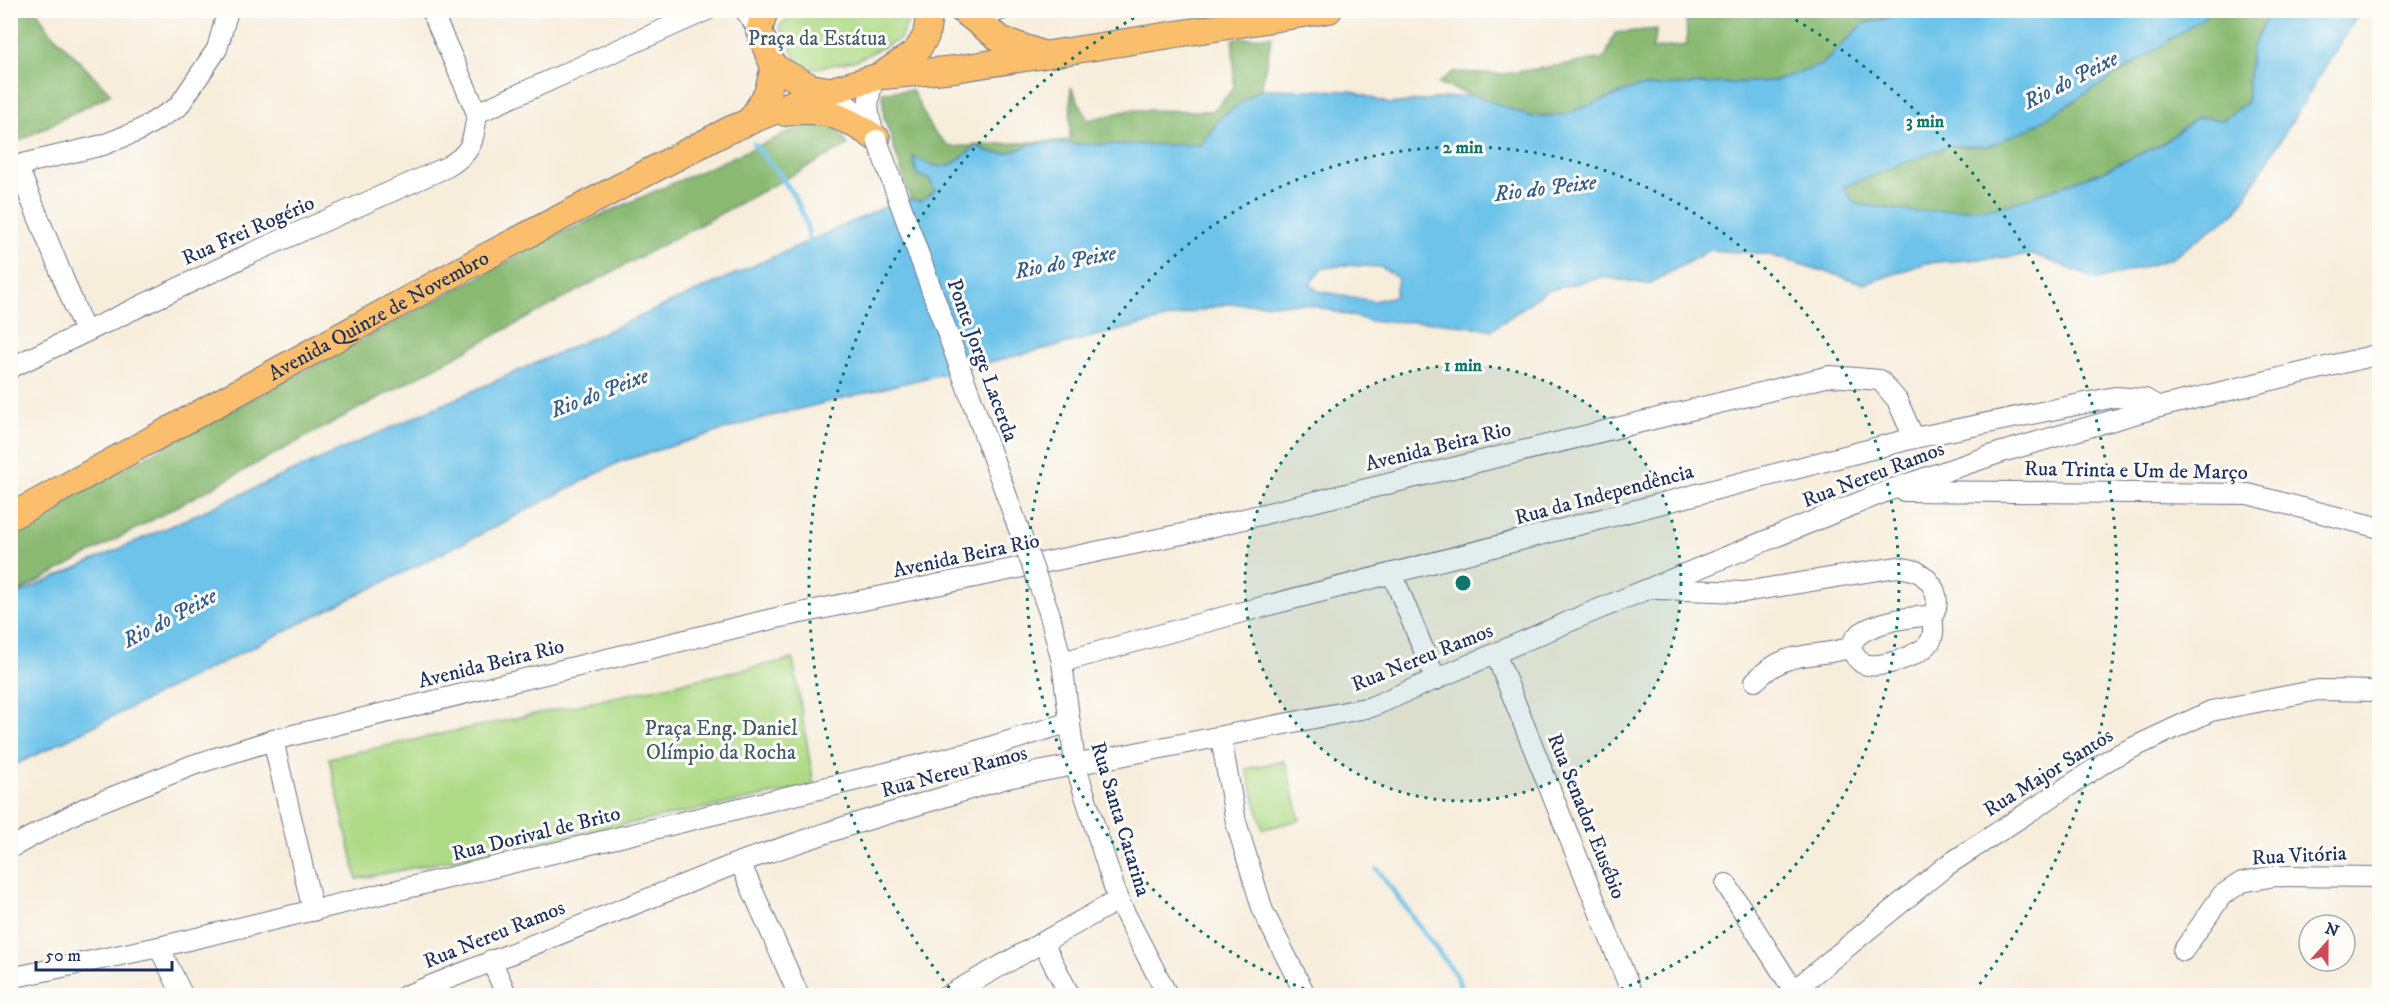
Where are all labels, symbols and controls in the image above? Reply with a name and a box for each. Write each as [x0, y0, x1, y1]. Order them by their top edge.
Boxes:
park label: Praça da Estátua [748, 26, 886, 52]
water label: Rio do Peixe [2018, 45, 2123, 116]
text: 3 min [1906, 111, 1945, 133]
text: 2 min [1443, 137, 1484, 159]
water label: Rio do Peixe [1492, 169, 1598, 208]
street label: Rua Frei Rogério [178, 190, 319, 272]
water label: Rio do Peixe [1011, 239, 1119, 286]
street label: Avenida Quinze de Novembro [264, 245, 494, 387]
street label: Ponte Jorge Lacerda [941, 276, 1024, 445]
text: 1 min [1444, 355, 1483, 377]
water label: Rio do Peixe [546, 362, 653, 425]
street label: Avenida Beira Rio [1363, 416, 1514, 478]
street label: Rua Nereu Ramos [1799, 436, 1948, 514]
street label: Rua Trinta e Um de Março [2024, 456, 2248, 486]
street label: Rua da Independência [1512, 459, 1696, 531]
street label: Avenida Beira Rio [890, 528, 1042, 584]
centre of rings [1453, 573, 1473, 593]
water label: Rio do Peixe [117, 582, 222, 655]
street label: Rua Nereu Ramos [1348, 618, 1497, 698]
street label: Avenida Beira Rio [416, 633, 567, 695]
park label: Praça Eng. Daniel Olímpio da Rocha [645, 716, 798, 766]
street label: Rua Major Santos [1979, 723, 2118, 823]
street label: Rua Senador Eusébio [1541, 730, 1631, 903]
street label: Rua Santa Catarina [1084, 739, 1156, 900]
street label: Rua Nereu Ramos [878, 740, 1030, 804]
street label: Rua Dorival de Brito [449, 800, 623, 867]
street label: Rua Vitória [2251, 841, 2347, 871]
street label: Rua Nereu Ramos [420, 895, 569, 975]
north arrow [2297, 913, 2357, 973]
text: N [2322, 918, 2342, 942]
scale bar [36, 934, 172, 972]
text: 50 m [45, 945, 81, 967]

